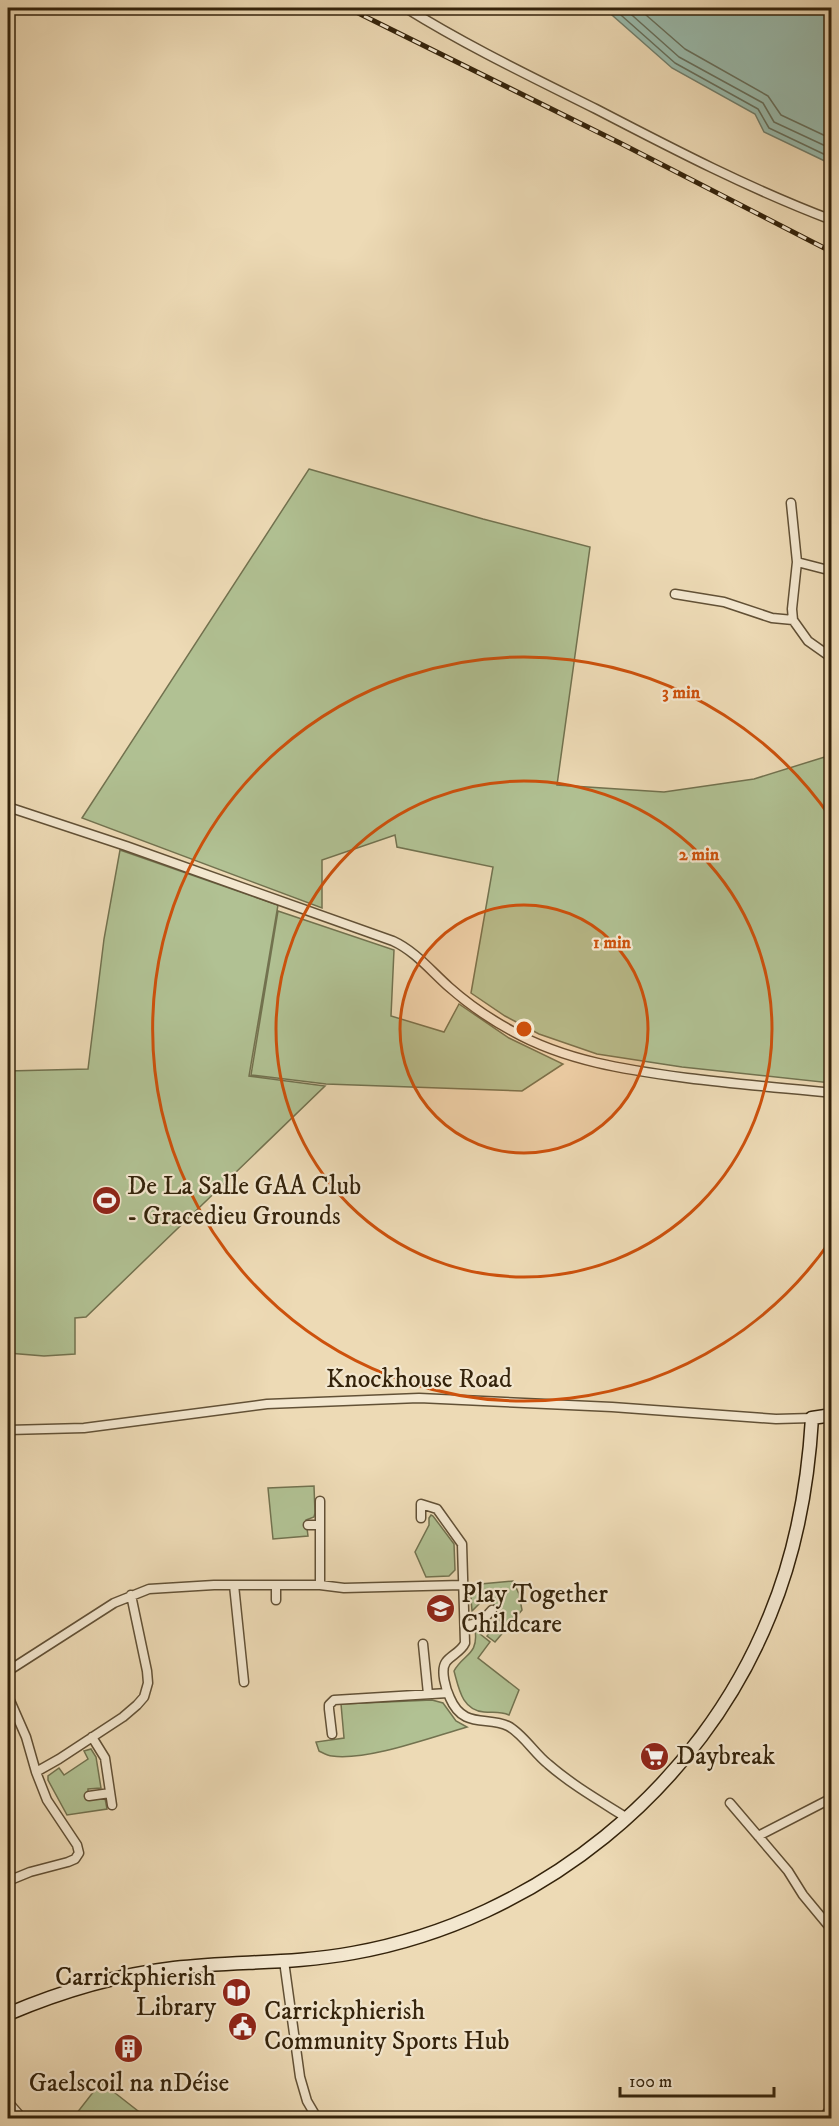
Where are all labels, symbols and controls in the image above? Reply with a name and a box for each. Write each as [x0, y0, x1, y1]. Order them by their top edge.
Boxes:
text: 3 min [662, 682, 701, 704]
text: 2 min [679, 844, 720, 866]
text: 1 min [593, 932, 632, 954]
centre of rings [514, 1019, 534, 1039]
place label: De La Salle GAA Club - Gracedieu Grounds [127, 1170, 361, 1233]
sports icon: De La Salle GAA Club - Gracedieu Grounds [90, 1185, 122, 1217]
street label: Knockhouse Road [326, 1363, 512, 1396]
place label: Play Together Childcare [461, 1578, 608, 1641]
school or university icon: Play Together Childcare [424, 1593, 456, 1625]
supermarket icon: Daybreak [639, 1740, 671, 1772]
place label: Daybreak [676, 1740, 775, 1773]
place label: Carrickphierish Library [55, 1961, 217, 2024]
library icon: Carrickphierish Library [221, 1976, 253, 2008]
place label: Carrickphierish Community Sports Hub [264, 1995, 510, 2058]
public building icon: Carrickphierish Community Sports Hub [227, 2010, 259, 2042]
building icon: Gaelscoil na nDéise [113, 2033, 145, 2065]
scale bar [620, 2060, 774, 2098]
place label: Gaelscoil na nDéise [29, 2067, 229, 2100]
text: 100 m [629, 2071, 672, 2093]

